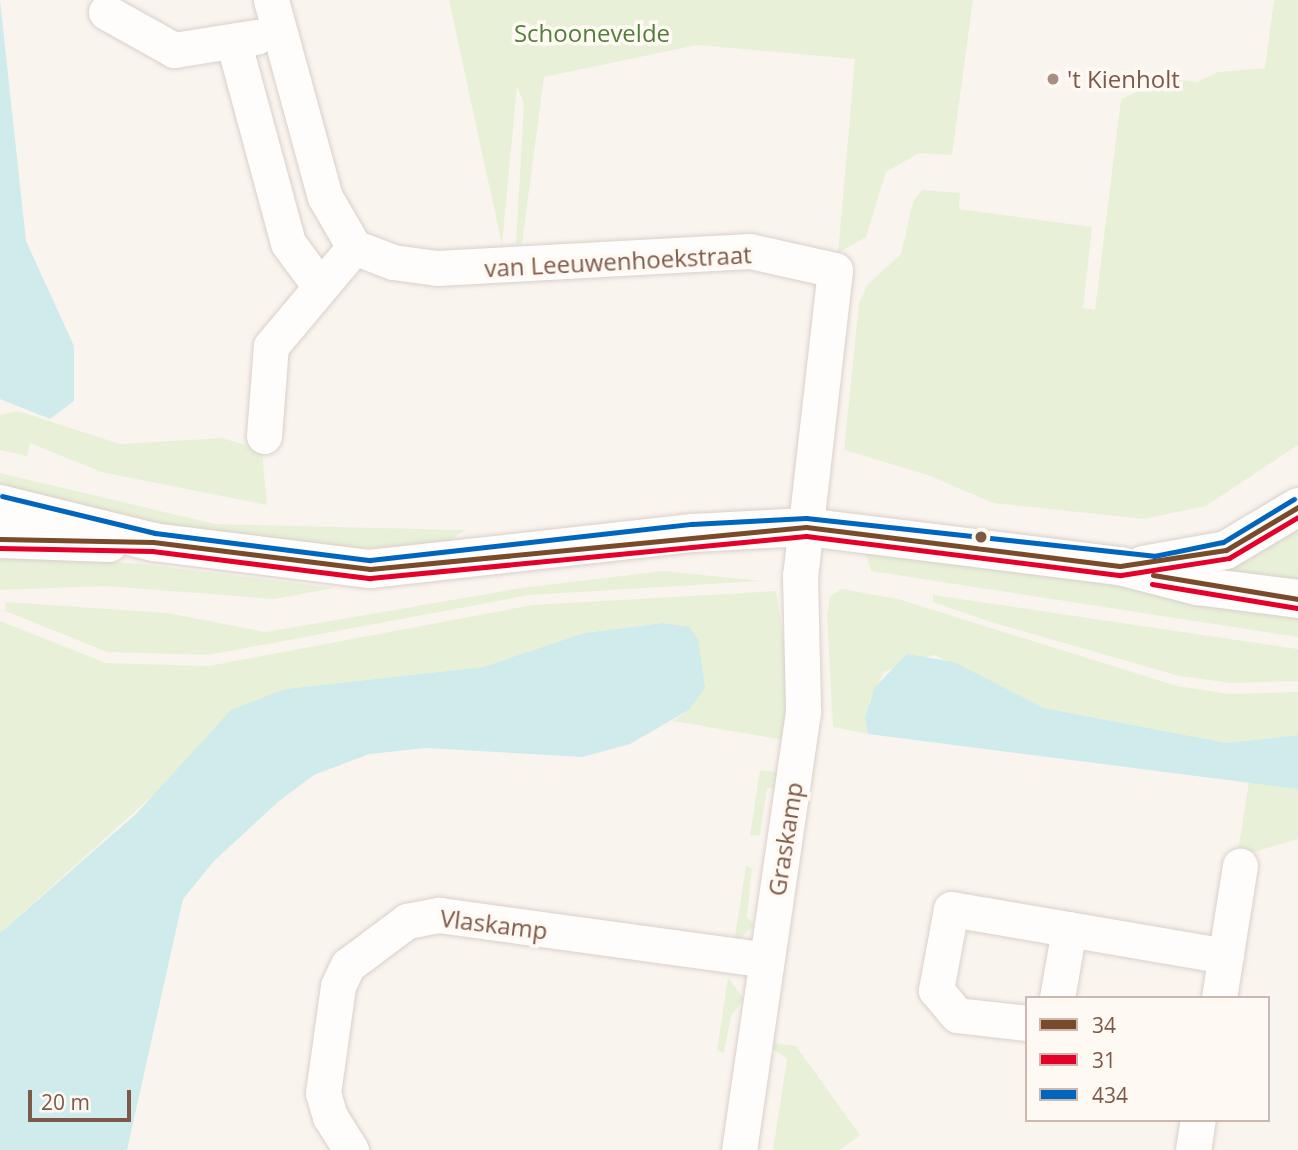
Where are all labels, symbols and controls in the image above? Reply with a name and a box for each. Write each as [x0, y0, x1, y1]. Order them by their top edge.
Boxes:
park label: Schoonevelde [514, 19, 670, 47]
place label: 't Kienholt [1067, 65, 1180, 93]
marker: 't Kienholt [1045, 71, 1061, 87]
street label: van Leeuwenhoekstraat [484, 240, 752, 282]
unlabelled marker [974, 530, 988, 544]
street label: Graskamp [762, 780, 808, 898]
street label: Vlaskamp [439, 903, 549, 945]
legend [1025, 996, 1270, 1122]
text: 34 [1092, 1011, 1116, 1039]
text: 31 [1092, 1046, 1116, 1074]
scale bar [32, 1076, 135, 1120]
text: 434 [1092, 1081, 1128, 1109]
text: 20 m [41, 1088, 90, 1116]

